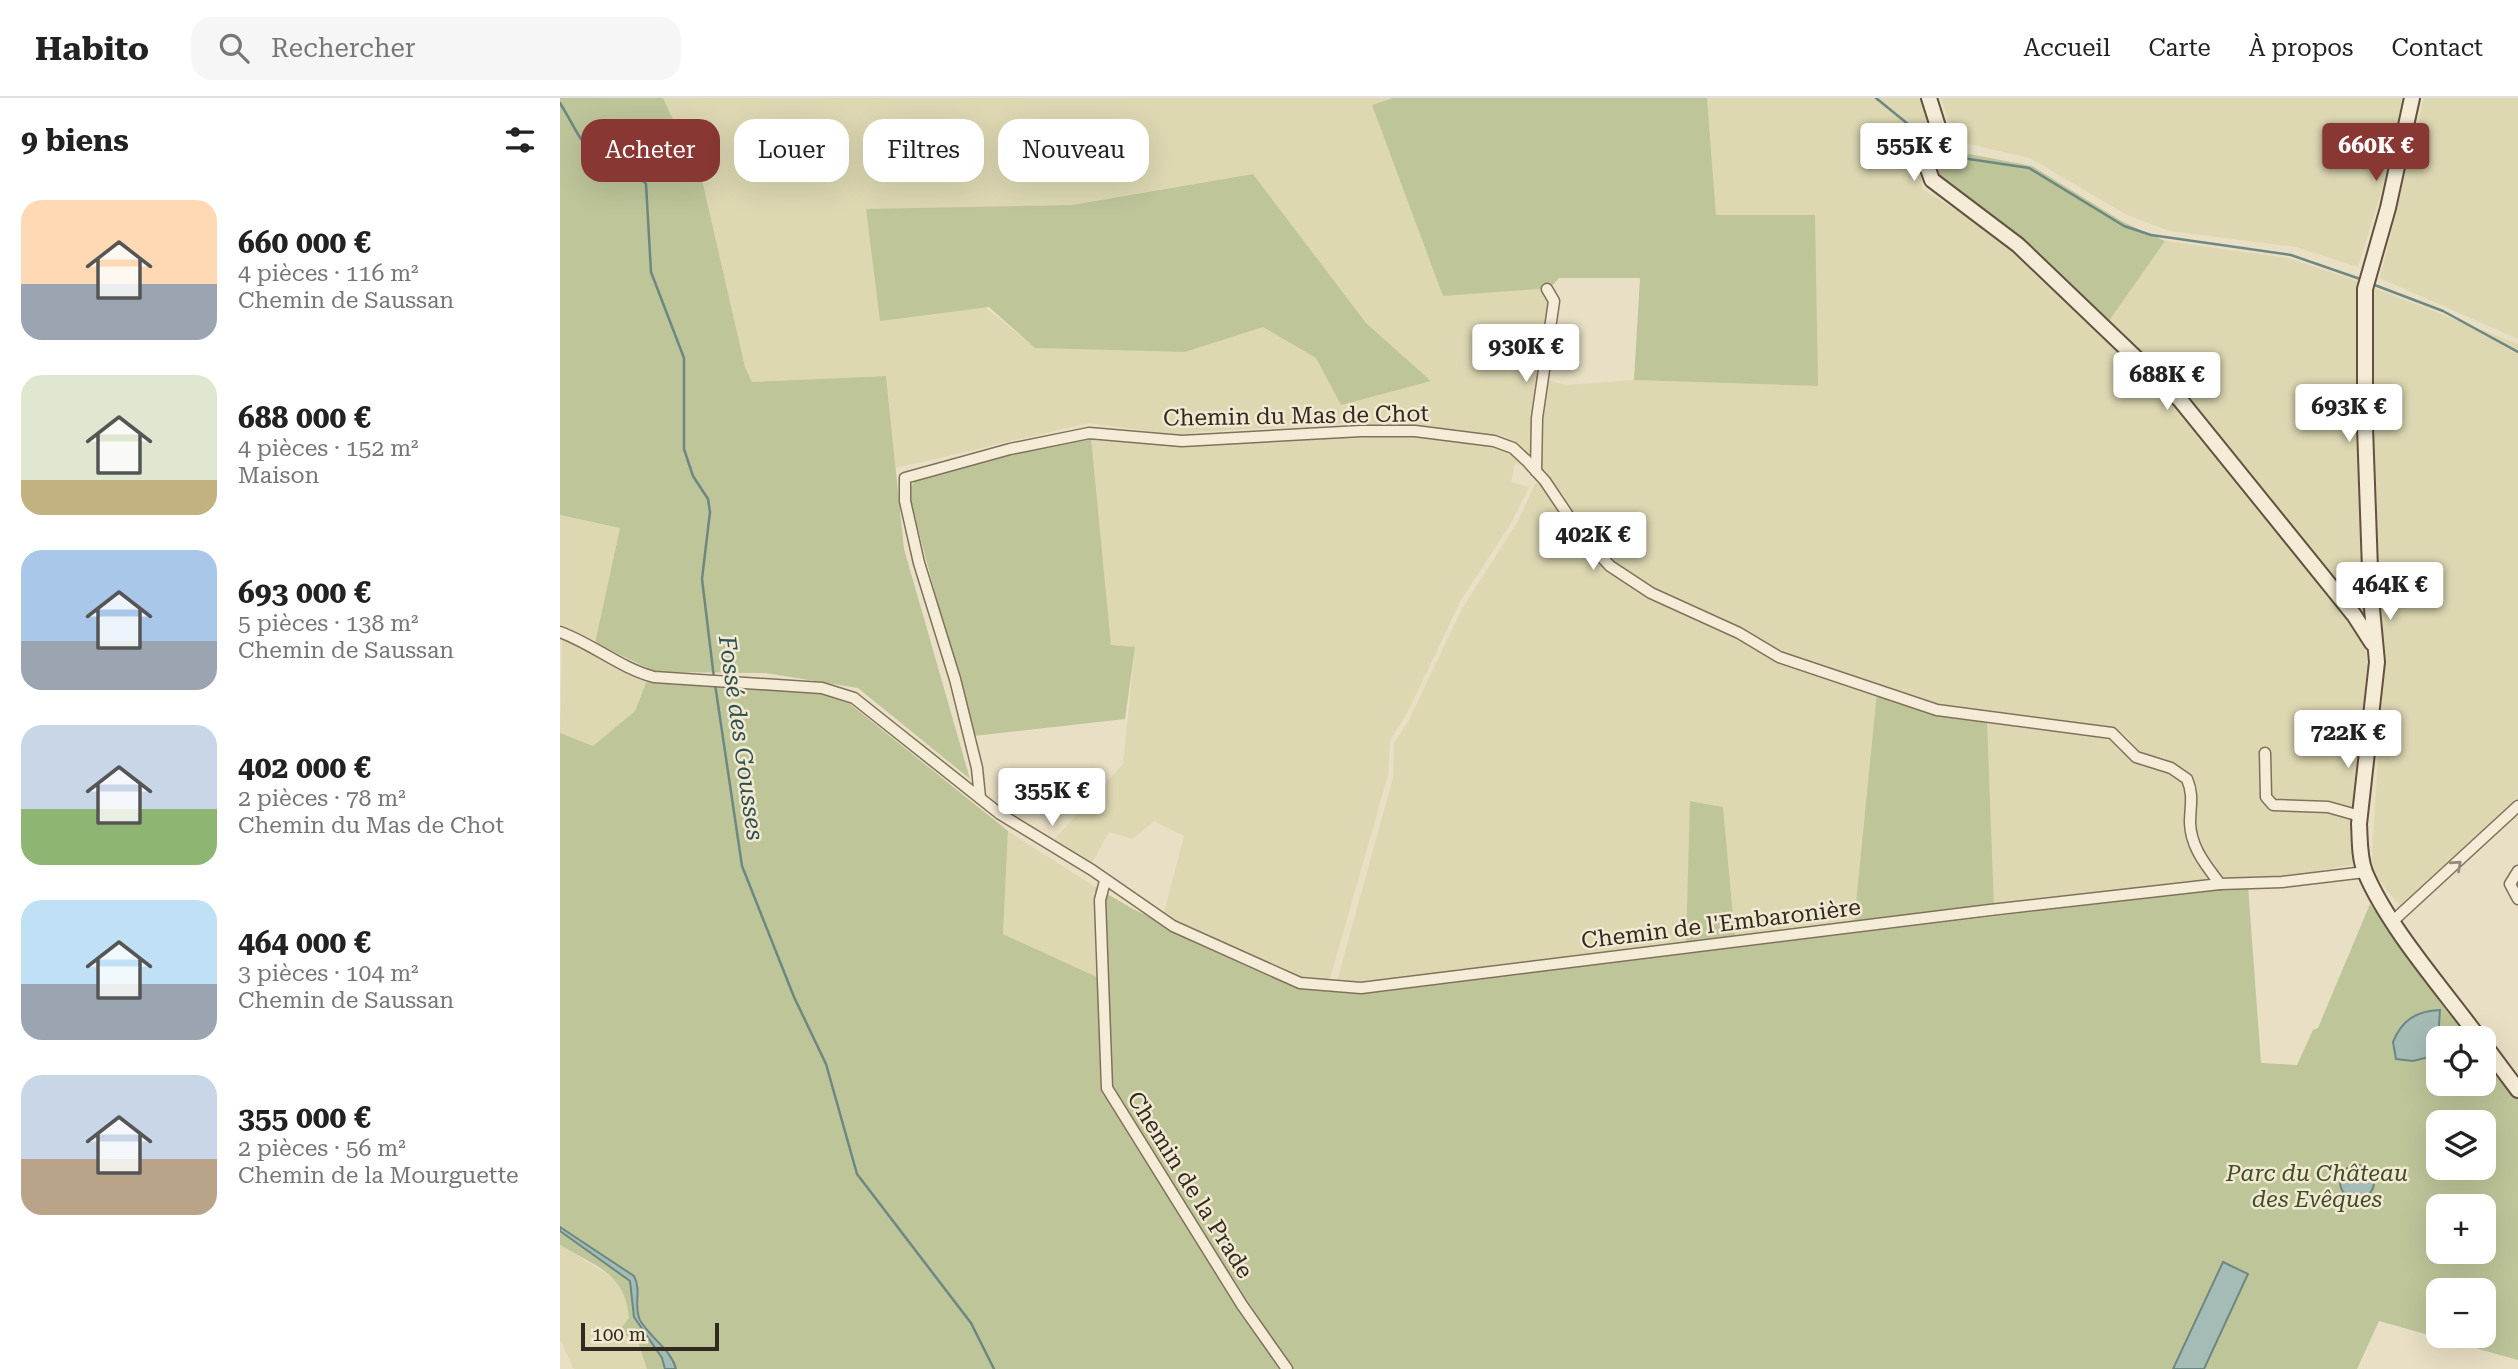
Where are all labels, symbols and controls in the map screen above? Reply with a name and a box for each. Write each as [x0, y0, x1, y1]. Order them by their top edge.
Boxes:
search box [191, 17, 681, 80]
text: Habito [35, 29, 149, 68]
icon: search [215, 29, 253, 67]
text: Rechercher [271, 33, 415, 63]
text: Accueil [2024, 34, 2110, 62]
text: Carte [2148, 34, 2211, 62]
text: À propos [2249, 34, 2353, 62]
text: Contact [2391, 34, 2483, 62]
chip: Acheter [581, 119, 720, 182]
chip: Louer [734, 119, 849, 182]
chip: Filtres [863, 119, 984, 182]
chip: Nouveau [998, 119, 1149, 182]
icon: filters [501, 121, 539, 159]
text: 9 biens [21, 123, 129, 158]
pin: 555K € [1857, 123, 1971, 183]
pin: 660K € [2319, 123, 2433, 183]
text: 555K € [1876, 132, 1952, 159]
text: 660K € [2338, 132, 2414, 159]
text: 660 000 € [238, 225, 371, 260]
icon: home [77, 228, 161, 312]
text: 4 pièces · 116 m² [238, 260, 419, 287]
text: Chemin de Saussan [238, 287, 454, 314]
pin: 930K € [1469, 324, 1583, 384]
text: 930K € [1488, 333, 1564, 360]
pin: 688K € [2110, 352, 2224, 412]
text: 688K € [2129, 361, 2205, 388]
pin: 693K € [2292, 384, 2406, 444]
text: 693K € [2311, 393, 2387, 420]
text: 688 000 € [238, 400, 371, 435]
street label: Chemin du Mas de Chot [1163, 400, 1430, 432]
icon: home [77, 403, 161, 487]
text: 4 pièces · 152 m² [238, 435, 419, 462]
text: Maison [238, 462, 319, 489]
pin: 402K € [1536, 512, 1650, 572]
text: 402K € [1555, 521, 1631, 548]
pin: 464K € [2333, 562, 2447, 622]
text: 464K € [2352, 571, 2428, 598]
text: 693 000 € [238, 575, 371, 610]
icon: home [77, 578, 161, 662]
text: 5 pièces · 138 m² [238, 610, 419, 637]
water label: Fossé des Gousses [713, 633, 769, 842]
text: Chemin de Saussan [238, 637, 454, 664]
pin: 722K € [2291, 710, 2405, 770]
text: 722K € [2310, 719, 2386, 746]
text: 402 000 € [238, 750, 371, 785]
icon: home [77, 753, 161, 837]
pin: 355K € [995, 768, 1109, 828]
text: 355K € [1014, 777, 1090, 804]
text: 2 pièces · 78 m² [238, 785, 406, 812]
text: Chemin du Mas de Chot [238, 812, 504, 839]
one-way arrow [2449, 861, 2462, 873]
street label: Chemin de l'Embaronière [1580, 893, 1862, 955]
text: 464 000 € [238, 925, 371, 960]
icon: home [77, 928, 161, 1012]
text: 3 pièces · 104 m² [238, 960, 419, 987]
text: Chemin de Saussan [238, 987, 454, 1014]
map controls [2426, 1026, 2496, 1348]
button: locate [2426, 1026, 2496, 1096]
street label: Chemin de la Prade [1122, 1087, 1258, 1283]
text: 355 000 € [238, 1100, 371, 1135]
icon: home [77, 1103, 161, 1187]
button: layers [2426, 1110, 2496, 1180]
text: 2 pièces · 56 m² [238, 1135, 406, 1162]
park label: Parc du Château des Evêques [2225, 1160, 2408, 1213]
text: Chemin de la Mourguette [238, 1162, 519, 1189]
button: + [2426, 1194, 2496, 1264]
button: − [2426, 1278, 2496, 1348]
scale bar [581, 1320, 719, 1352]
text: 100 m [592, 1323, 646, 1346]

